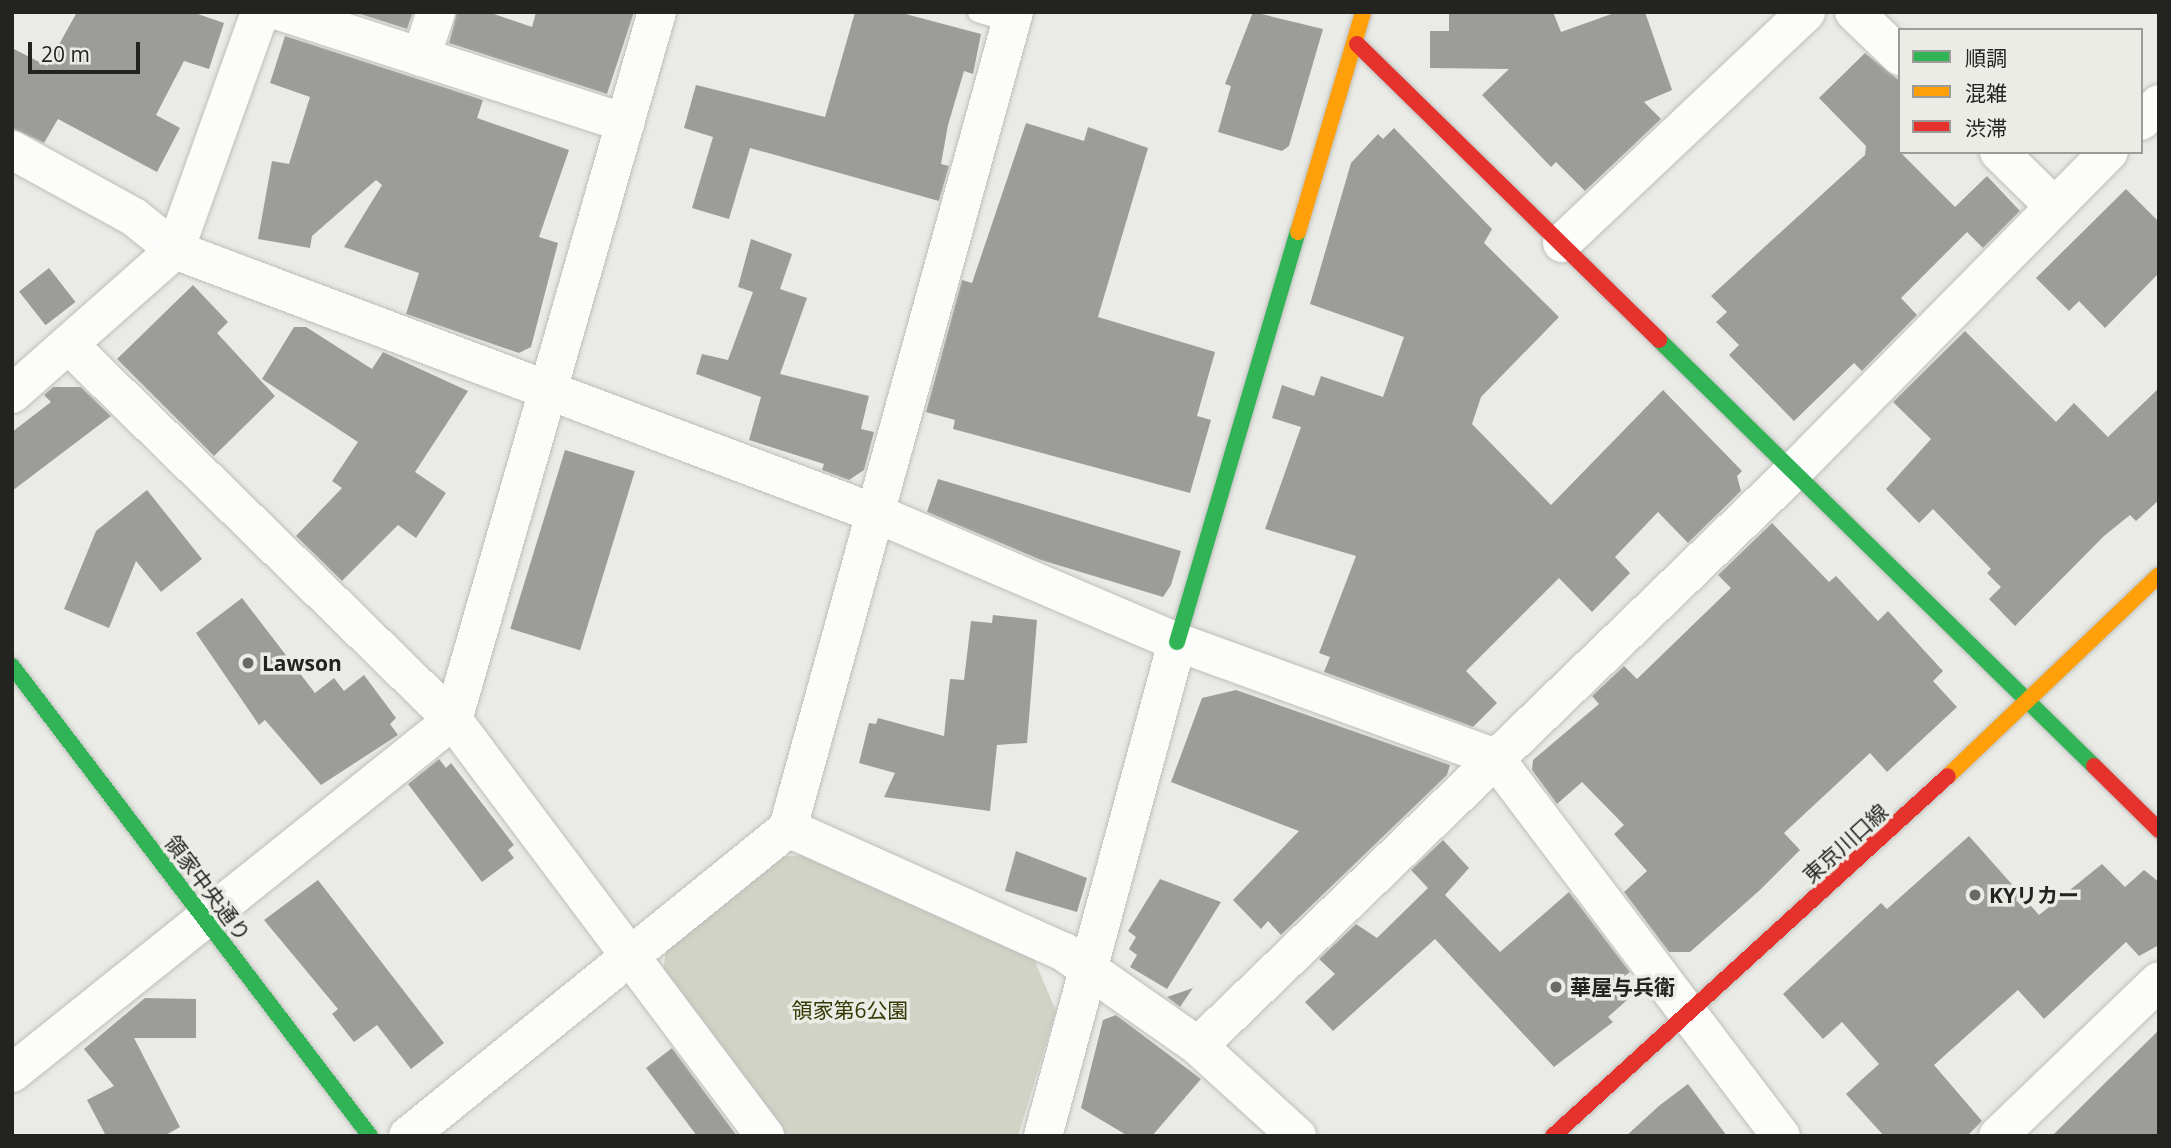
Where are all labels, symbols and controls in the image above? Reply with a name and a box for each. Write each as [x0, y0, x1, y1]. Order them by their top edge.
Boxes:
scale bar [32, 28, 144, 72]
legend [1898, 28, 2143, 154]
text: 20 m [41, 40, 90, 68]
text: 順調 [1965, 44, 2007, 72]
text: 混雑 [1965, 79, 2007, 107]
text: 渋滞 [1965, 114, 2007, 142]
place label: Lawson [262, 650, 342, 676]
marker: Lawson [240, 655, 256, 671]
street label: 東京川口線 [1798, 799, 1892, 887]
street label: 領家中央通り [160, 830, 256, 946]
place label: KYリカー [1989, 882, 2079, 908]
marker: KYリカー [1967, 887, 1983, 903]
place label: 華屋与兵衛 [1570, 974, 1675, 1000]
marker: 華屋与兵衛 [1548, 979, 1564, 995]
park label: 領家第6公園 [791, 997, 909, 1023]

